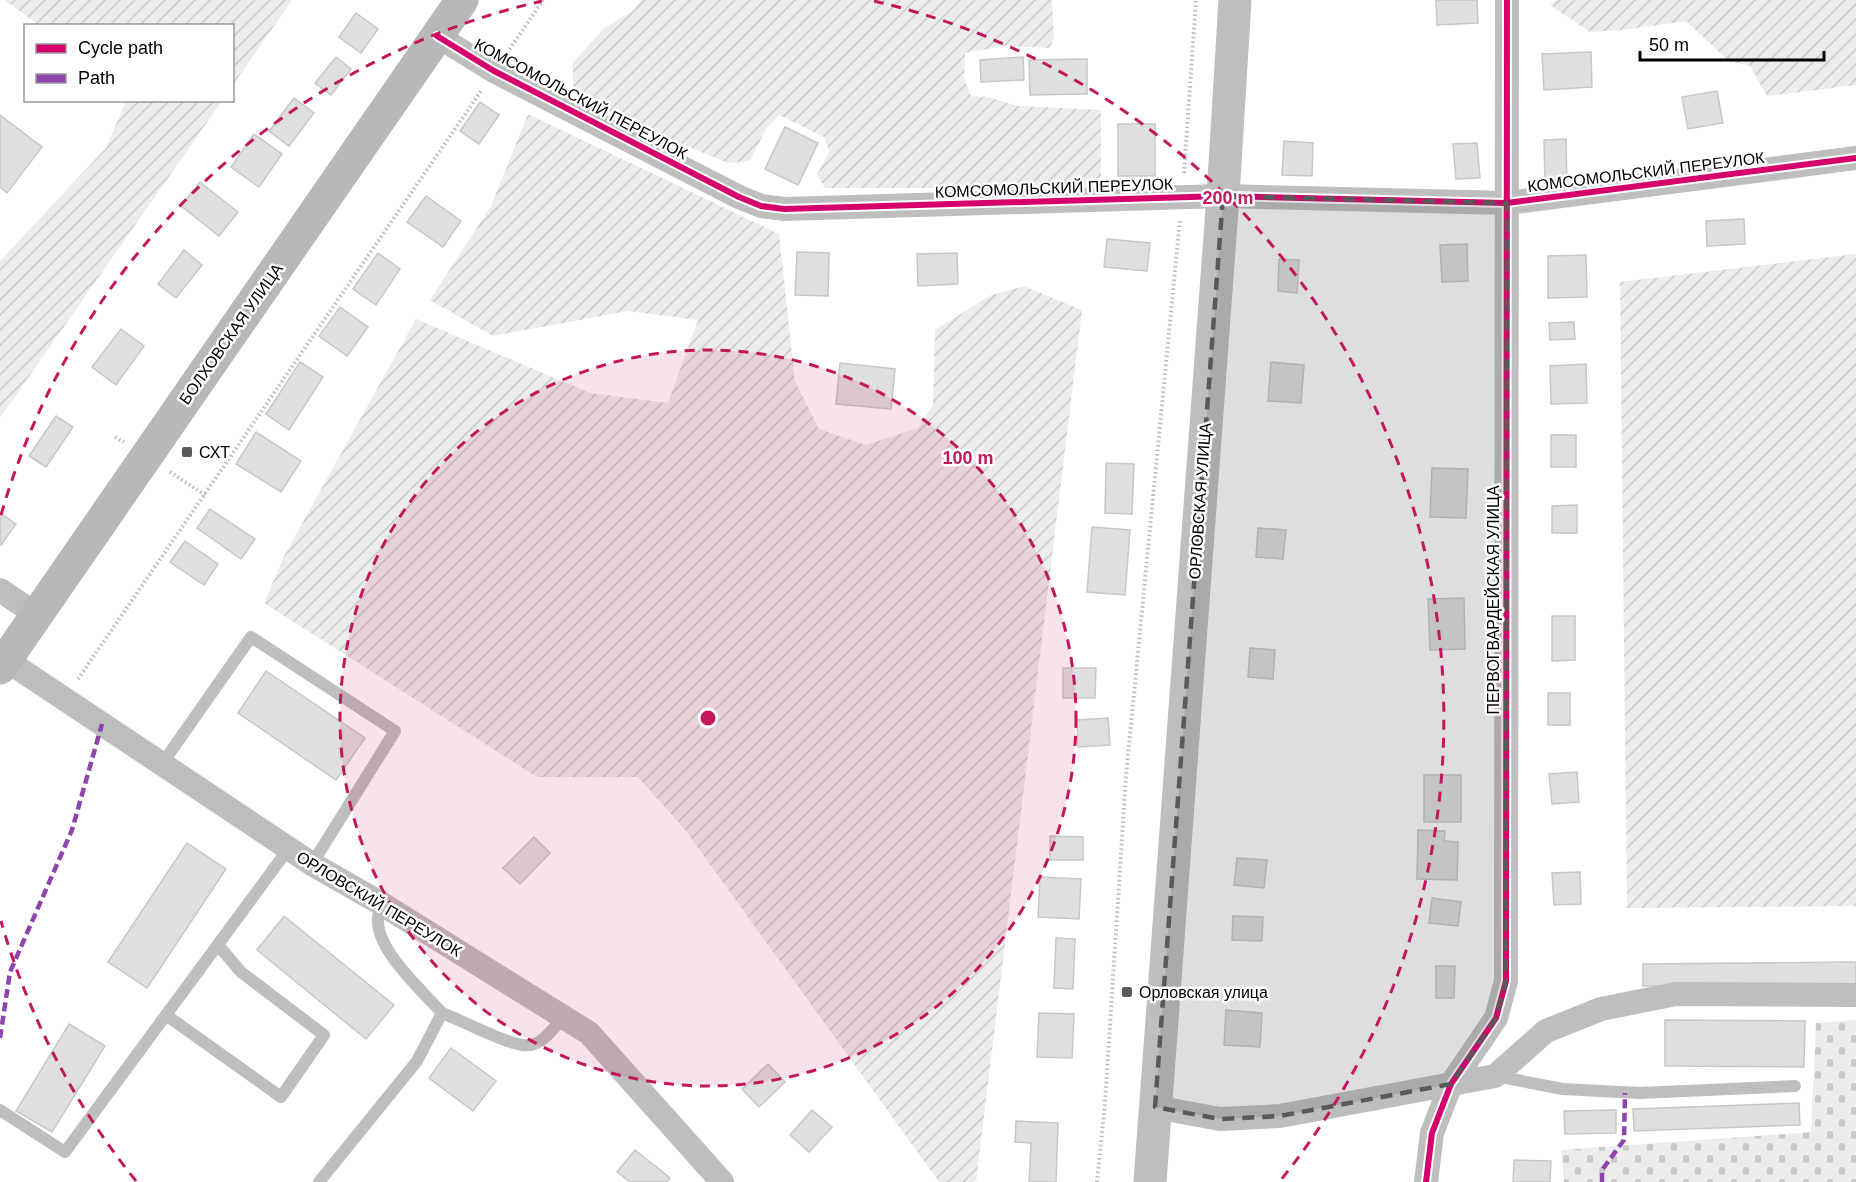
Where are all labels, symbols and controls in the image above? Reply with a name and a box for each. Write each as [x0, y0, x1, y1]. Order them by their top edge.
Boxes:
legend [24, 24, 234, 102]
scale bar [1640, 24, 1824, 62]
street label: КОМСОМОЛЬСКИЙ ПЕРЕУЛОК [472, 35, 691, 163]
text: 50 m [1649, 35, 1689, 55]
text: Cycle path [78, 38, 163, 58]
text: Path [78, 68, 115, 88]
street label: КОМСОМОЛЬСКИЙ ПЕРЕУЛОК [1526, 148, 1766, 195]
street label: КОМСОМОЛЬСКИЙ ПЕРЕУЛОК [934, 174, 1174, 201]
text: 200 m [1202, 188, 1254, 208]
street label: БОЛХОВСКАЯ УЛИЦА [176, 260, 286, 407]
street label: ОРЛОВСКАЯ УЛИЦА [1186, 422, 1214, 580]
place label: СХТ [199, 444, 230, 461]
marker: СХТ [180, 445, 194, 459]
text: 100 m [942, 448, 994, 468]
street label: ПЕРВОГВАРДЕЙСКАЯ УЛИЦА [1484, 485, 1502, 715]
centre of rings [698, 708, 718, 728]
street label: ОРЛОВСКИЙ ПЕРЕУЛОК [294, 847, 465, 960]
place label: Орловская улица [1139, 984, 1268, 1001]
marker: Орловская улица [1120, 985, 1134, 999]

